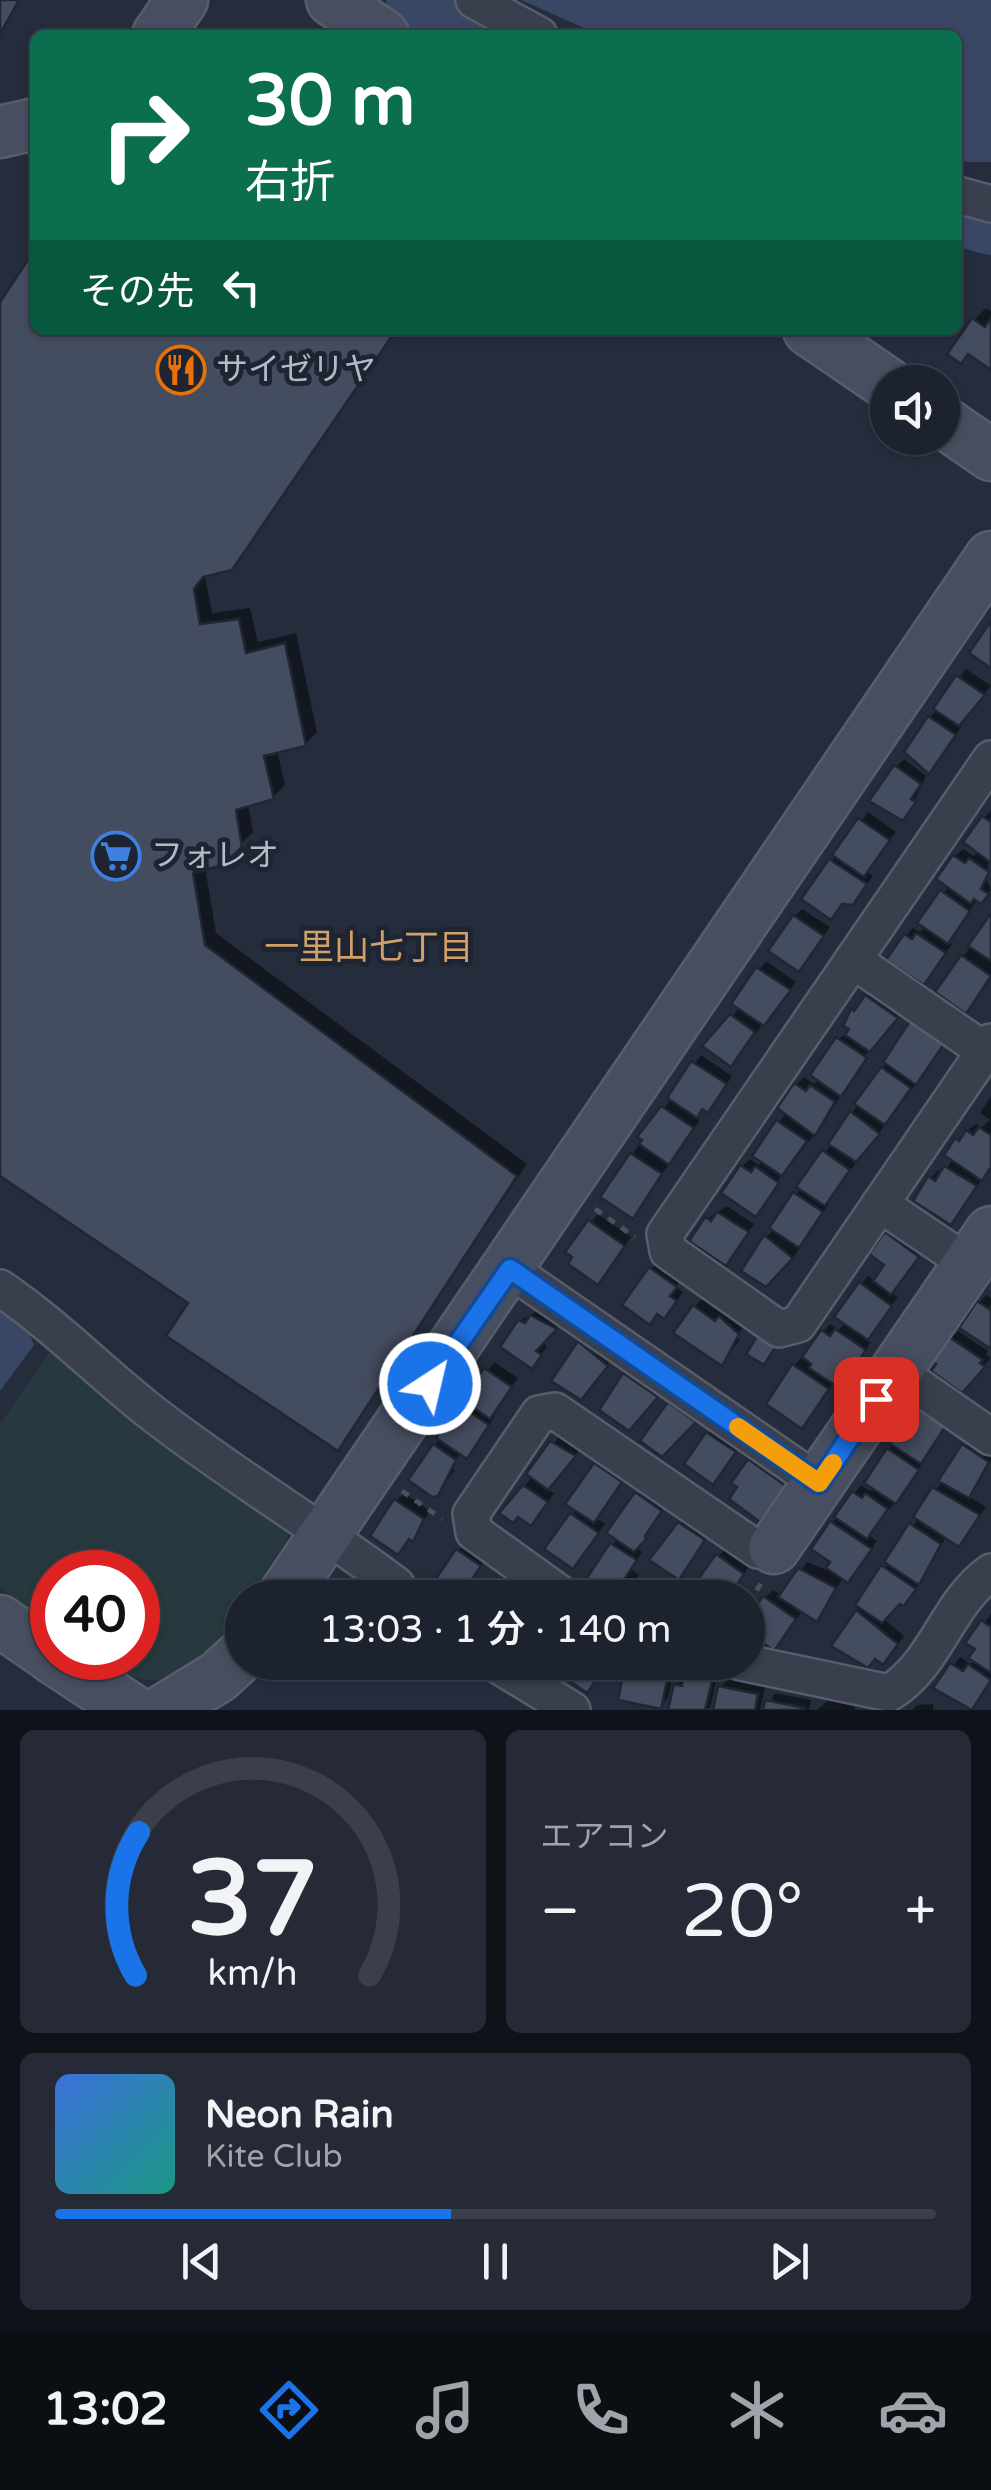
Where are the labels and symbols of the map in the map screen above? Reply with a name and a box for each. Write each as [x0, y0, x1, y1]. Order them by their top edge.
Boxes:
restaurant icon: サイゼリヤ [155, 344, 207, 396]
place label: サイゼリヤ [216, 351, 376, 389]
supermarket icon: フォレオ [90, 830, 142, 882]
place label: フォレオ [151, 837, 279, 875]
district label: 一里山七丁目 [264, 927, 474, 969]
position arrow [378, 1332, 482, 1436]
pin [834, 1357, 919, 1442]
speed limit sign: 40 [30, 1550, 160, 1680]

